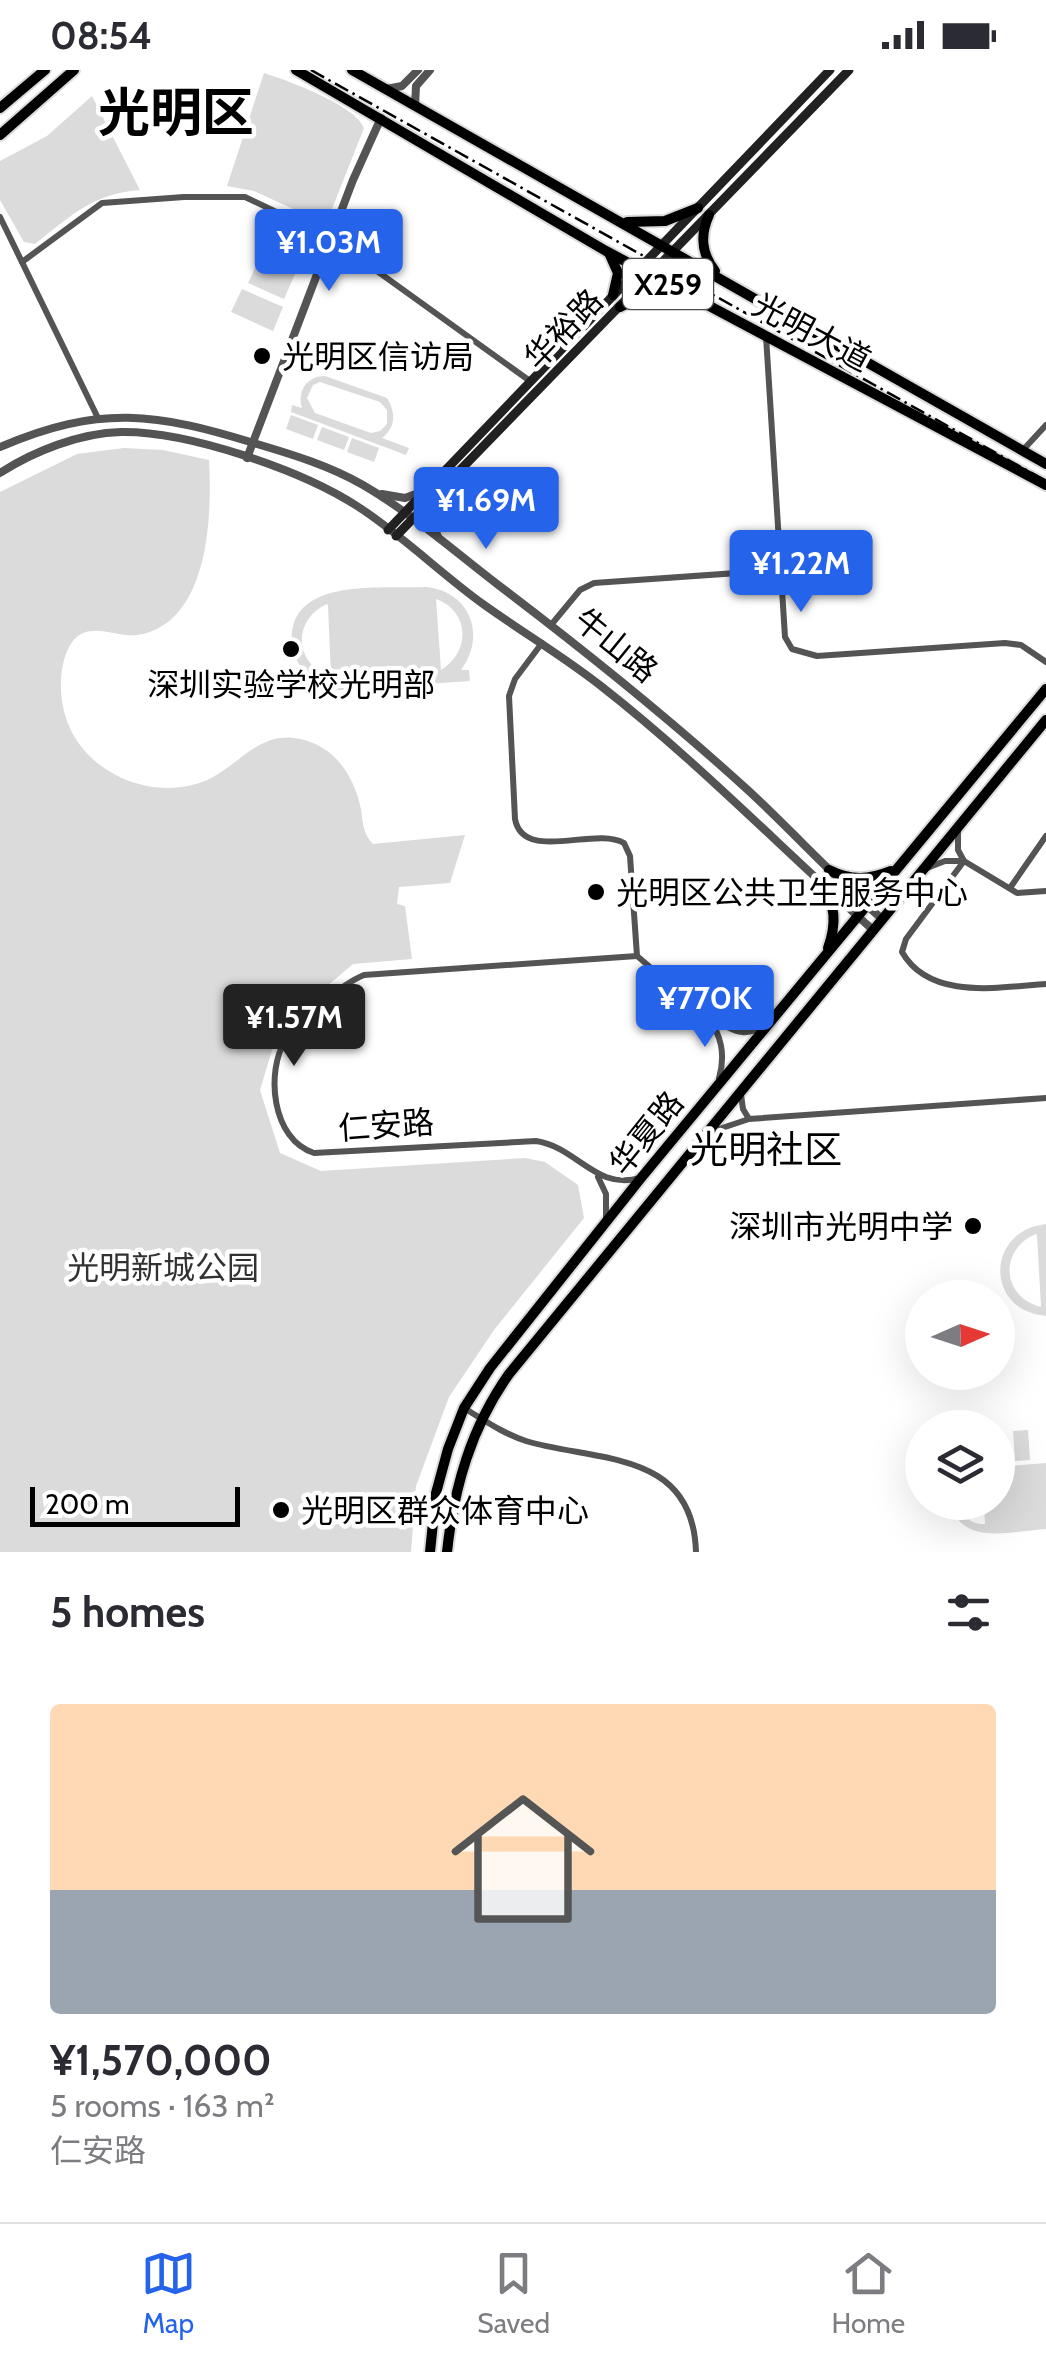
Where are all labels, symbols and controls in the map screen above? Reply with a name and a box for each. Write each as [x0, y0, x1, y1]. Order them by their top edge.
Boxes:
text: 08:54 [50, 12, 152, 59]
district label: 光明区 [98, 81, 254, 144]
pin: ¥1.03M [248, 209, 410, 294]
text: ¥1.03M [277, 222, 381, 261]
road number: X259 [623, 259, 713, 309]
street label: 华裕路 [516, 281, 610, 377]
street label: 光明大道 [746, 285, 878, 379]
place label: 光明区信访局 [282, 337, 474, 376]
marker: 光明区信访局 [251, 345, 273, 367]
pin: ¥1.69M [405, 467, 567, 552]
text: ¥1.69M [436, 480, 536, 519]
pin: ¥1.22M [720, 530, 882, 615]
text: ¥1.22M [752, 543, 850, 582]
street label: 牛山路 [566, 600, 666, 690]
marker: 深圳实验学校光明部 [280, 638, 302, 660]
place label: 深圳实验学校光明部 [147, 665, 435, 704]
place label: 光明区公共卫生服务中心 [616, 873, 968, 912]
marker: 光明区公共卫生服务中心 [585, 881, 607, 903]
pin: ¥770K [635, 965, 775, 1050]
text: ¥770K [658, 978, 752, 1017]
pin: ¥1.57M [213, 984, 375, 1069]
text: ¥1.57M [245, 997, 343, 1036]
street label: 华夏路 [601, 1083, 691, 1183]
street label: 仁安路 [337, 1102, 435, 1148]
district label: 光明社区 [690, 1126, 842, 1173]
place label: 深圳市光明中学 [729, 1207, 953, 1246]
marker: 深圳市光明中学 [962, 1215, 984, 1237]
park label: 光明新城公园 [67, 1248, 259, 1287]
north arrow [905, 1280, 1015, 1390]
map controls [905, 1280, 1015, 1520]
button: layers [905, 1410, 1015, 1520]
scale bar [30, 1482, 240, 1526]
text: 200 m [45, 1487, 130, 1521]
place label: 光明区群众体育中心 [301, 1491, 589, 1530]
marker: 光明区群众体育中心 [270, 1499, 292, 1521]
icon: filters [941, 1585, 996, 1640]
text: 5 homes [50, 1586, 205, 1638]
icon: home [433, 1769, 613, 1949]
text: ¥1,570,000 [50, 2034, 272, 2086]
text: 5 rooms · 163 m² [50, 2086, 275, 2125]
text: 仁安路 [50, 2131, 146, 2170]
tab: Map [141, 2246, 196, 2340]
tab: Saved [477, 2246, 550, 2340]
tab: Home [832, 2246, 905, 2340]

